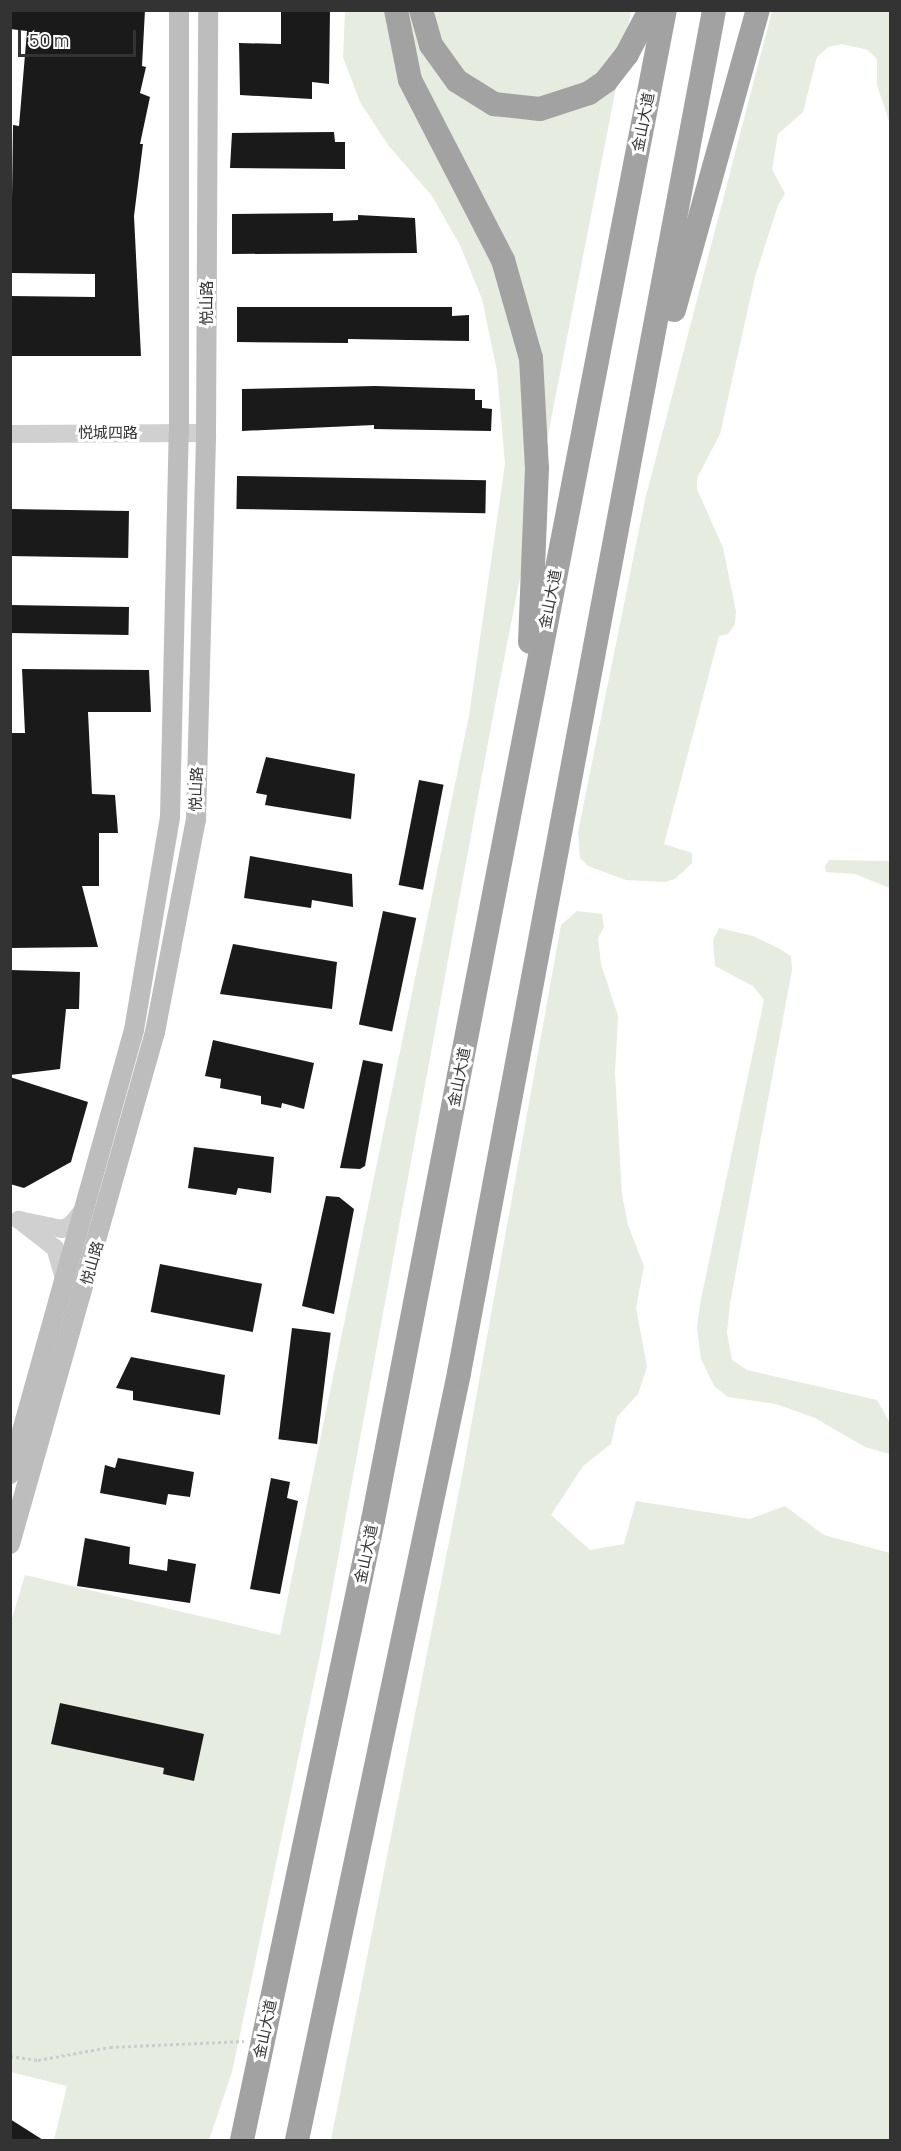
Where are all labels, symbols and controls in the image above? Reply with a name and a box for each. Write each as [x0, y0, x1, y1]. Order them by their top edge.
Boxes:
scale bar [21, 18, 140, 56]
text: 50 m [29, 28, 69, 52]
street label: 金山大道 [628, 91, 658, 153]
street label: 悦山路 [198, 281, 216, 325]
street label: 悦城四路 [78, 424, 138, 442]
street label: 金山大道 [535, 568, 565, 630]
street label: 悦山路 [186, 766, 206, 812]
street label: 金山大道 [444, 1046, 474, 1108]
street label: 悦山路 [77, 1239, 107, 1287]
street label: 金山大道 [351, 1523, 381, 1585]
street label: 金山大道 [250, 1998, 280, 2060]

